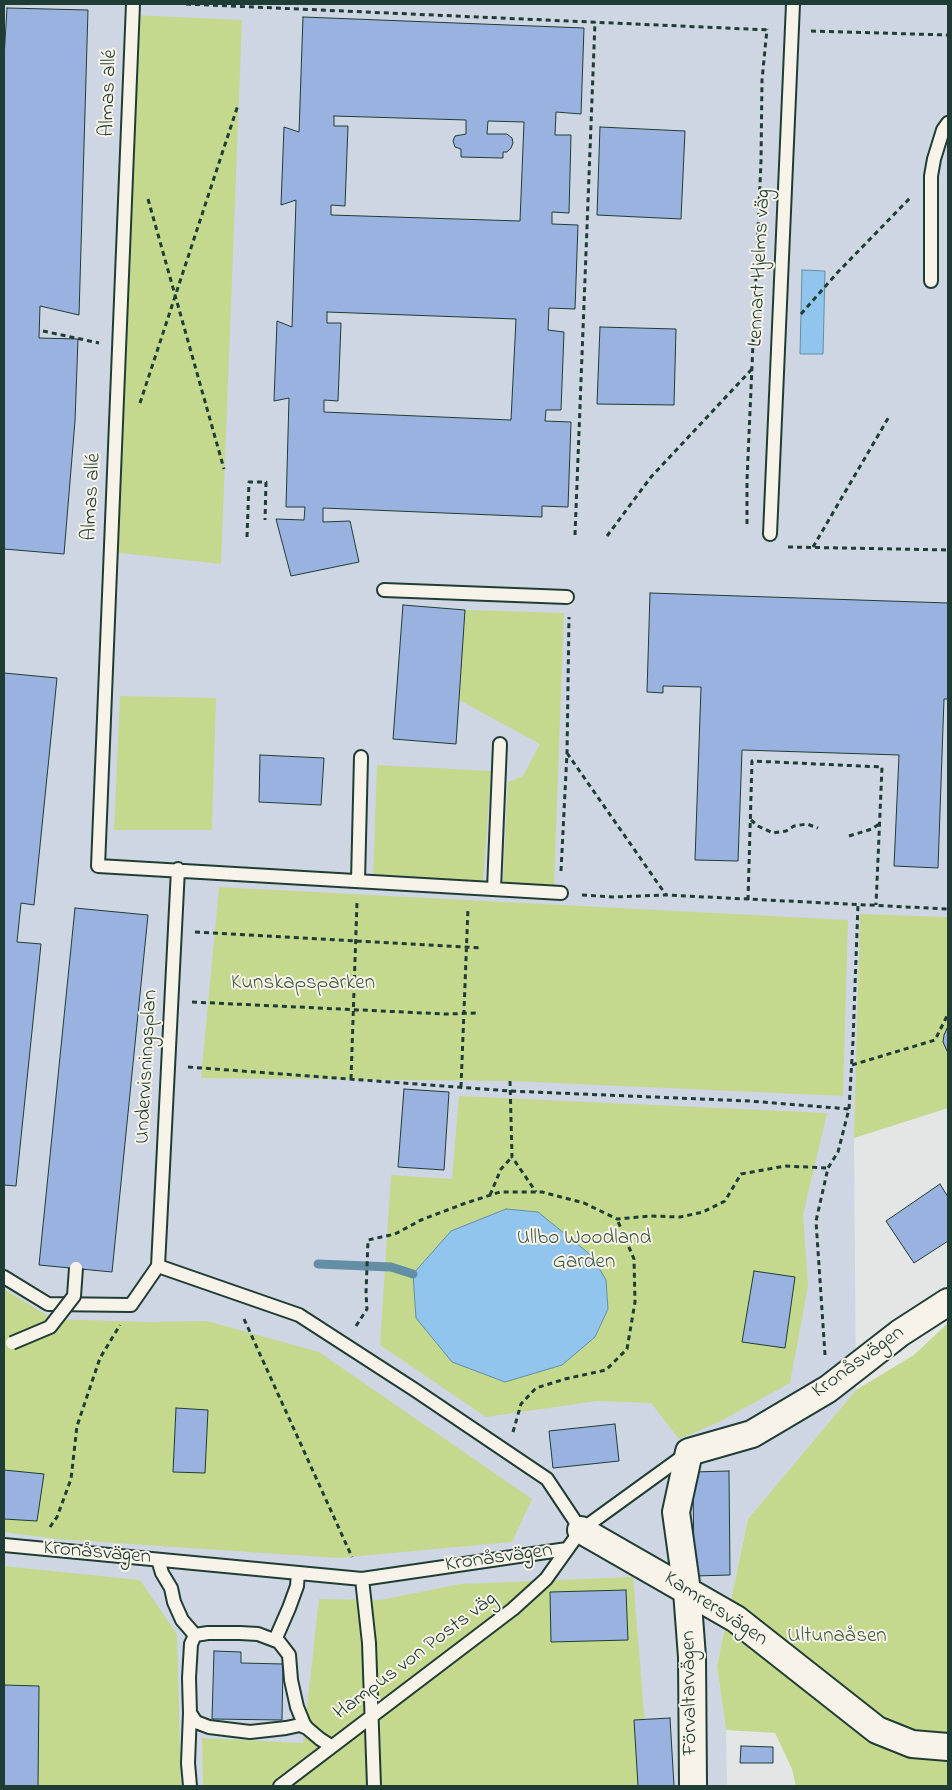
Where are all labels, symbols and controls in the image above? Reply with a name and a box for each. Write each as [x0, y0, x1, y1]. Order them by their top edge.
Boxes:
street label: Almas allé [96, 49, 124, 137]
street label: Lennart Hjelms väg [744, 189, 778, 347]
street label: Almas allé [78, 452, 108, 542]
park label: Kunskapsparken [231, 972, 375, 998]
street label: Undervisningsplan [131, 989, 165, 1145]
park label: Ullbo Woodland Garden [517, 1227, 651, 1277]
street label: Kronåsvägen [808, 1321, 910, 1405]
street label: Kronåsvägen [42, 1537, 152, 1571]
street label: Kronåsvägen [444, 1539, 554, 1579]
street label: Kamrersvägen [658, 1567, 772, 1653]
street label: Hampus von Posts väg [330, 1588, 502, 1726]
park label: Ultunaåsen [787, 1625, 887, 1651]
street label: Förvaltarvägen [677, 1630, 705, 1756]

